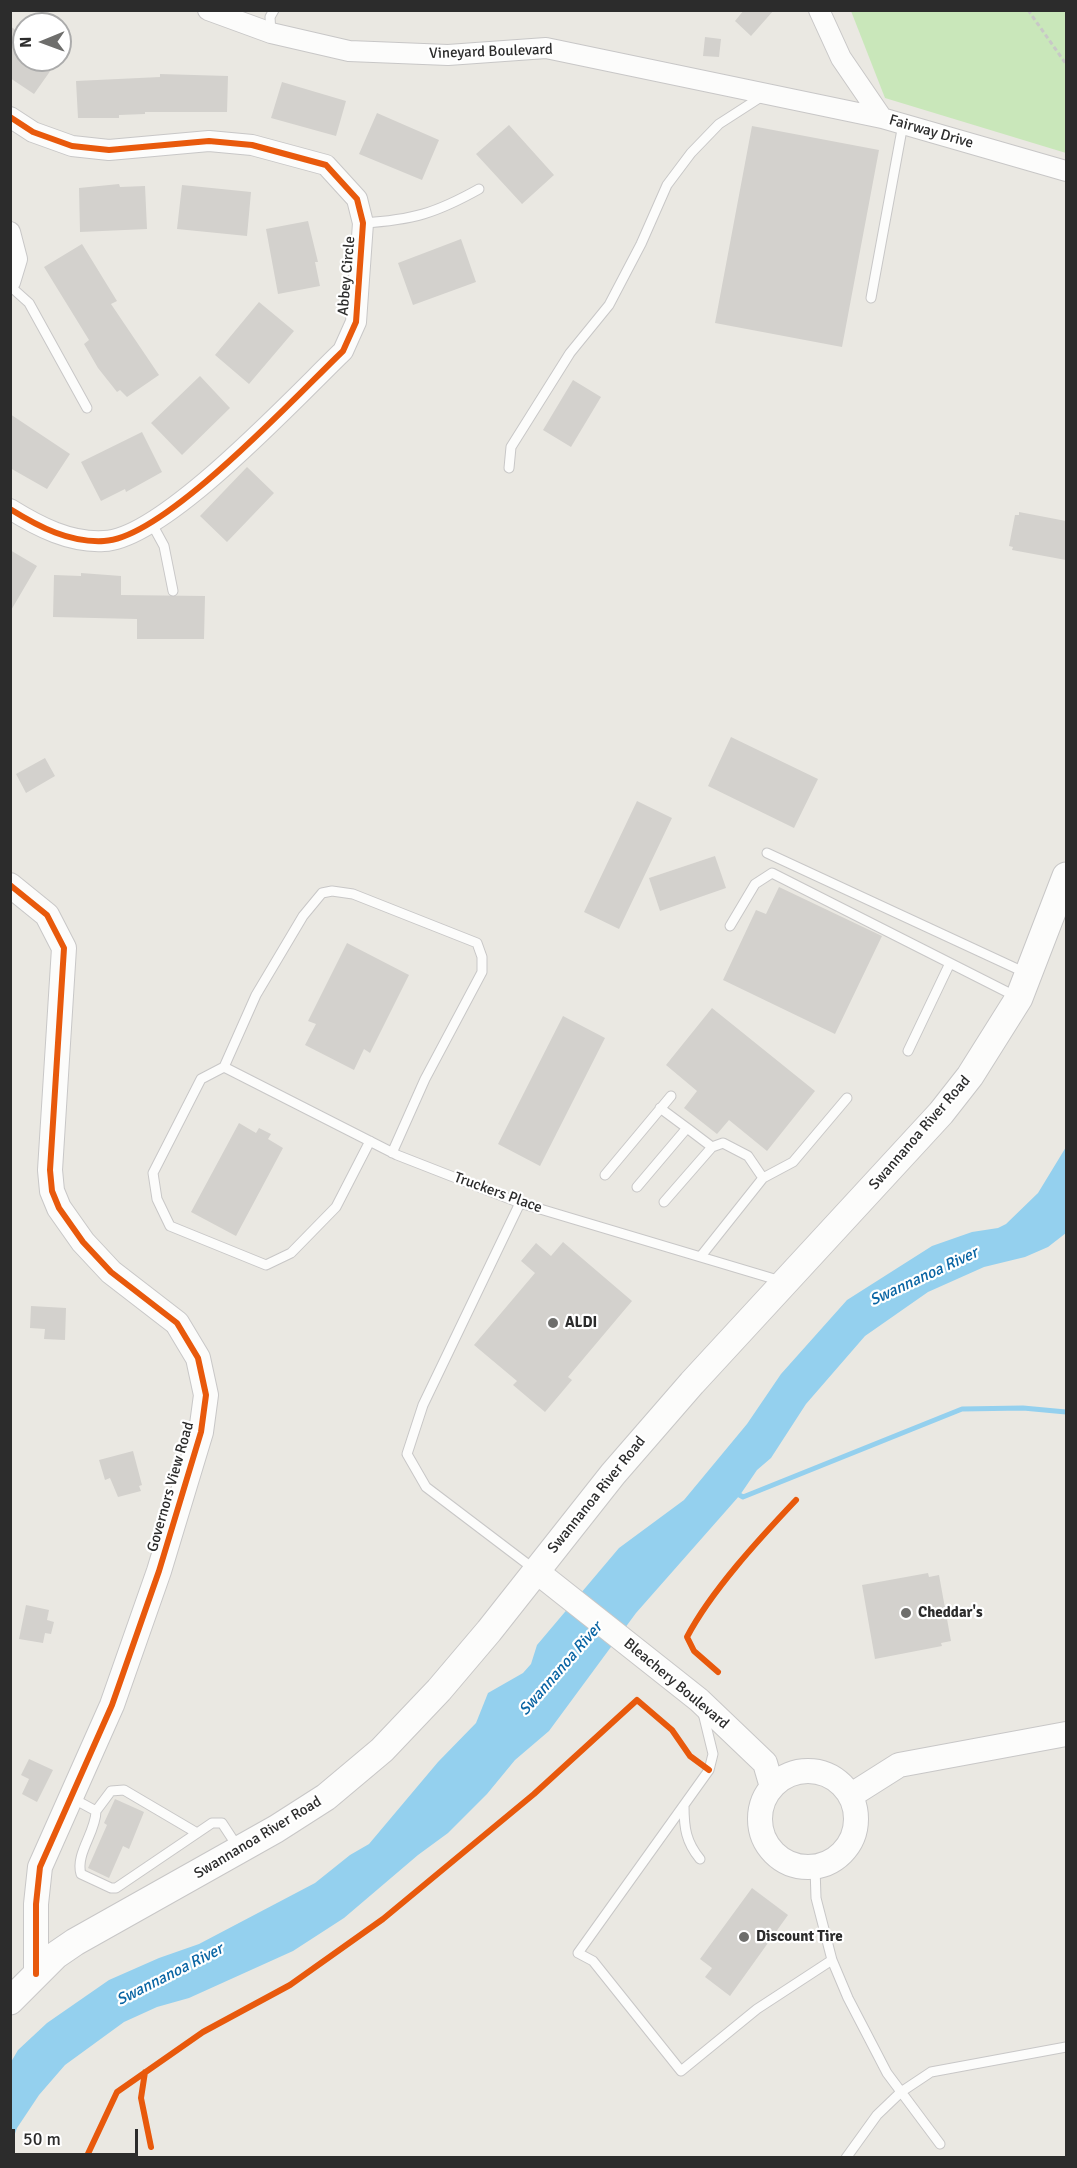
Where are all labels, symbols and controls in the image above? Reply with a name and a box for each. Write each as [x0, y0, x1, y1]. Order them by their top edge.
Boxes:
north arrow [12, 12, 72, 72]
text: N [16, 37, 36, 48]
street label: Vineyard Boulevard [429, 41, 553, 63]
street label: Fairway Drive [887, 111, 975, 153]
street label: Abbey Circle [335, 235, 359, 317]
street label: Swannanoa River Road [866, 1072, 974, 1194]
street label: Truckers Place [451, 1169, 545, 1217]
water label: Swannanoa River [867, 1244, 981, 1310]
place label: ALDI [565, 1314, 597, 1332]
marker: ALDI [546, 1316, 560, 1330]
street label: Governors View Road [144, 1420, 198, 1554]
street label: Swannanoa River Road [544, 1433, 650, 1557]
place label: Cheddar's [918, 1604, 983, 1622]
marker: Cheddar's [899, 1606, 913, 1620]
water label: Swannanoa River [515, 1619, 607, 1719]
street label: Bleachery Boulevard [620, 1635, 732, 1733]
street label: Swannanoa River Road [191, 1793, 325, 1883]
place label: Discount Tire [756, 1928, 843, 1946]
marker: Discount Tire [737, 1930, 751, 1944]
water label: Swannanoa River [113, 1940, 227, 2010]
scale bar [15, 2117, 141, 2155]
text: 50 m [23, 2128, 61, 2150]

